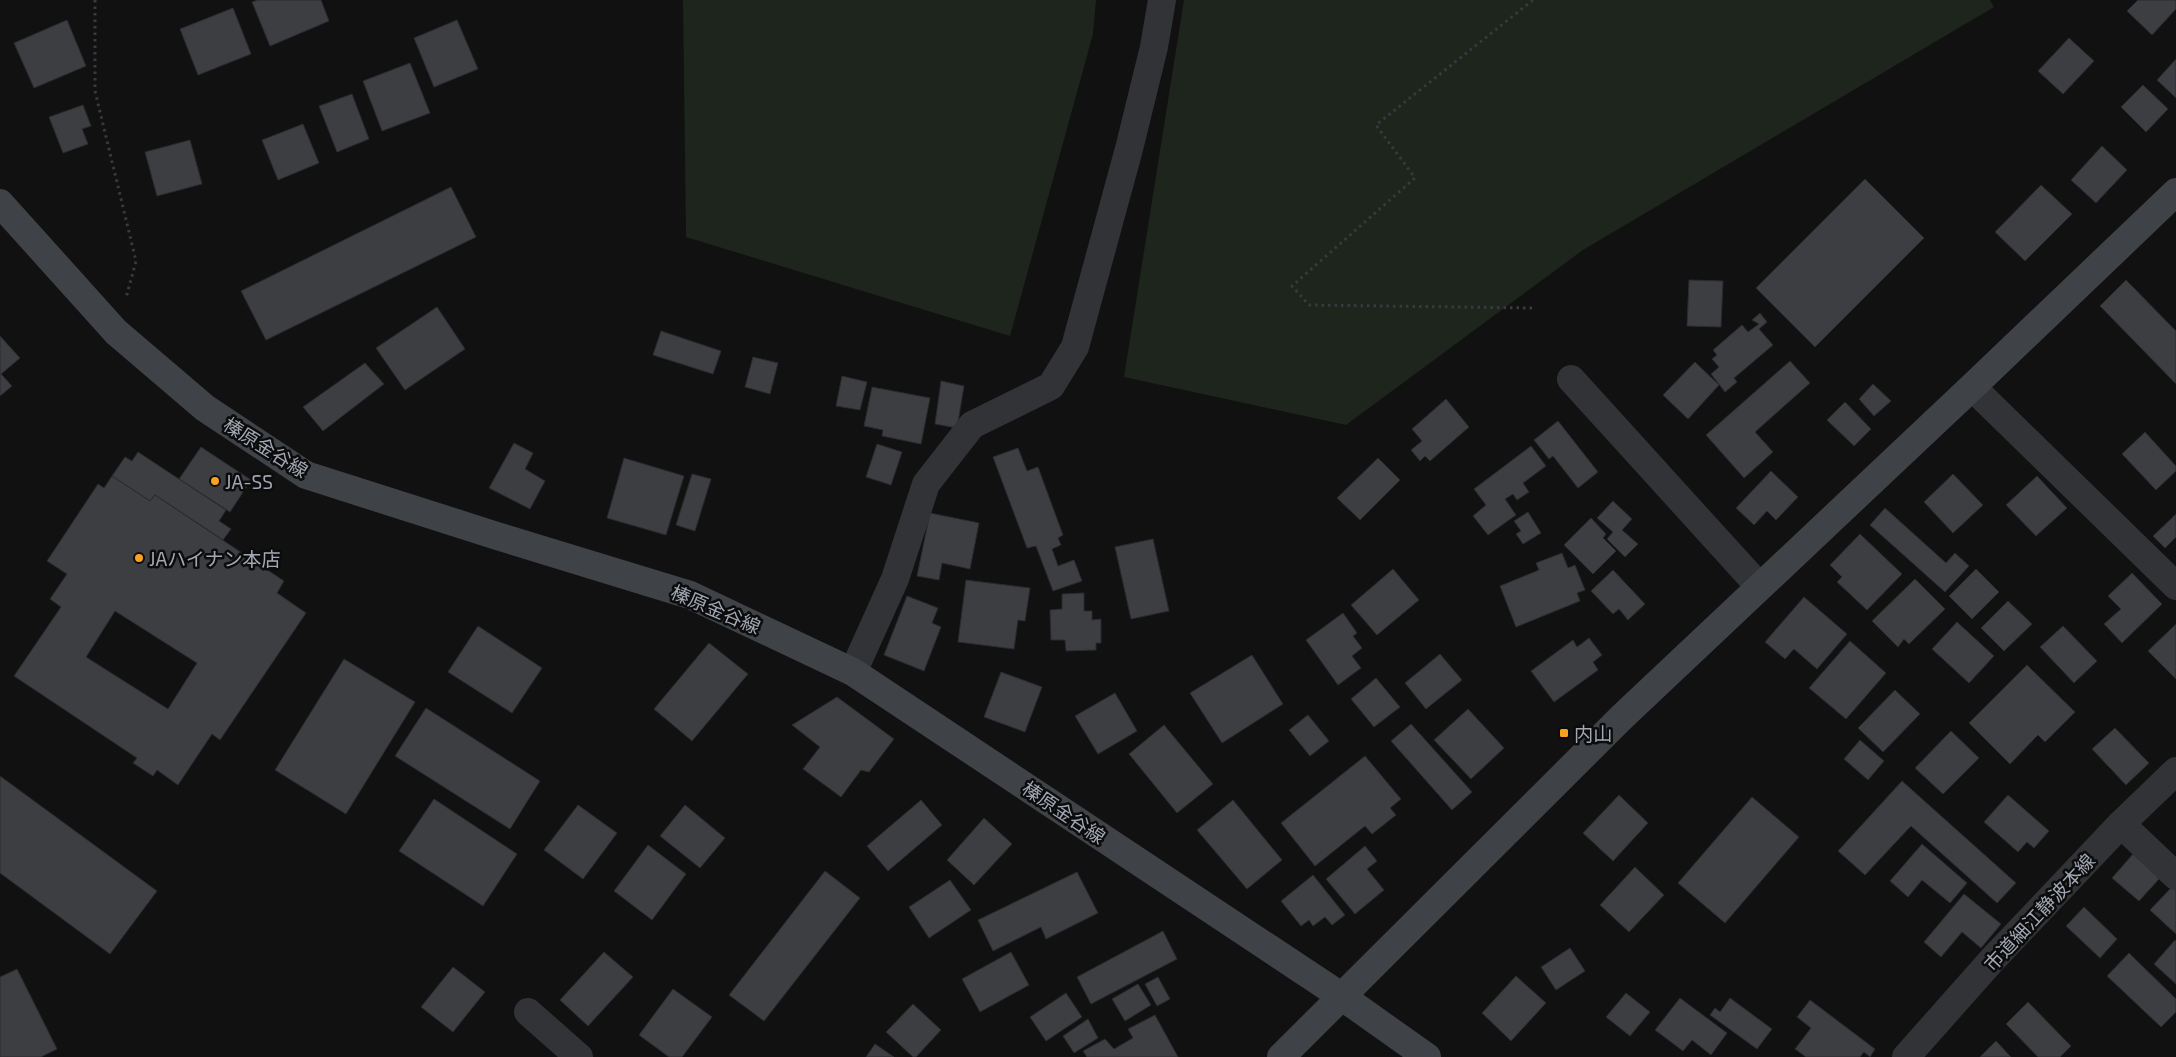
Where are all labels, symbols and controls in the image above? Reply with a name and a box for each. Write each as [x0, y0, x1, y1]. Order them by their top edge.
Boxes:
street label: 榛原金谷線 [220, 412, 312, 482]
place label: JA-SS [225, 470, 273, 493]
marker: JA-SS [209, 475, 221, 487]
place label: JAハイナン本店 [149, 547, 281, 570]
marker: JAハイナン本店 [133, 552, 145, 564]
street label: 榛原金谷線 [668, 580, 764, 638]
place label: 内山 [1574, 722, 1612, 745]
marker: 内山 [1558, 727, 1570, 739]
street label: 榛原金谷線 [1018, 776, 1110, 848]
street label: 市道細江静波本線 [1979, 849, 2099, 975]

